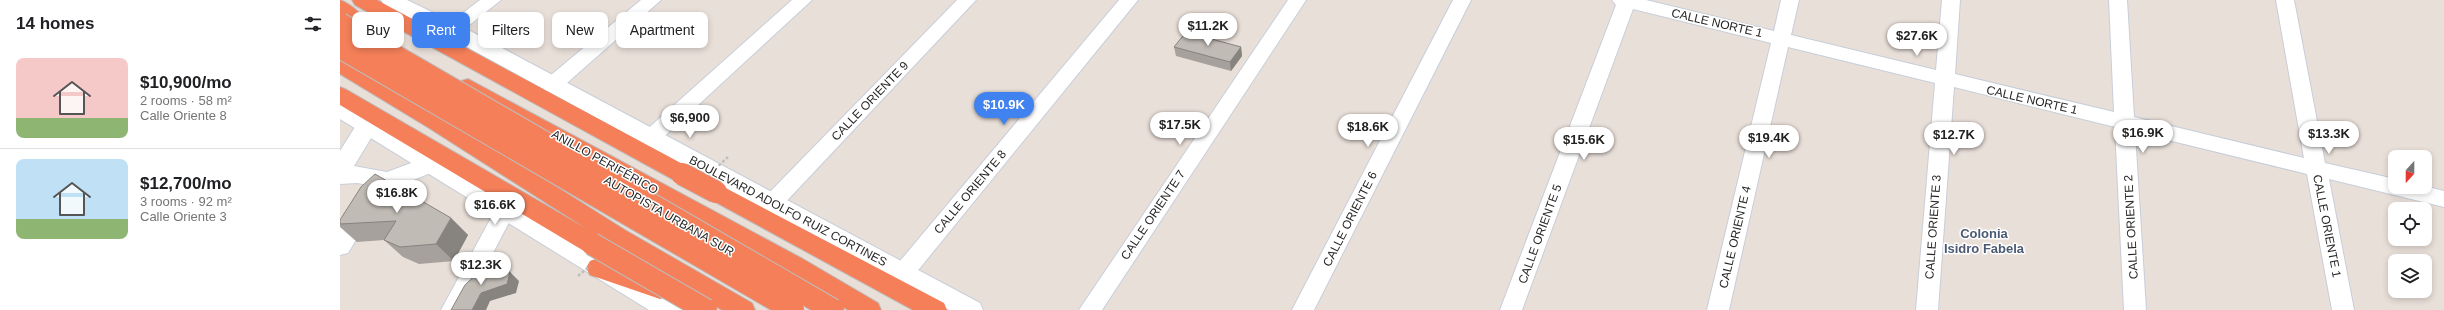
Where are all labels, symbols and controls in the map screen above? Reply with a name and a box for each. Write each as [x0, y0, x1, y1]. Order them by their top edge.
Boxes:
street label: CALLE NORTE 1 [1670, 6, 1764, 40]
chip: Buy [352, 12, 404, 48]
chip: Rent [412, 12, 470, 48]
chip: Filters [478, 12, 544, 48]
chip: New [552, 12, 608, 48]
chip: Apartment [616, 12, 708, 48]
icon: filters [302, 13, 324, 35]
pin: $11.2K [1175, 13, 1241, 47]
text: 14 homes [16, 14, 94, 33]
text: $11.2K [1187, 18, 1229, 33]
pin: $27.6K [1884, 23, 1950, 57]
text: $27.6K [1896, 28, 1938, 43]
street label: CALLE ORIENTE 9 [829, 58, 912, 144]
text: $10,900/mo [140, 73, 232, 92]
icon: home [48, 74, 96, 122]
street label: CALLE NORTE 1 [1985, 83, 2079, 117]
pin: $10.9K [971, 92, 1037, 126]
text: 2 rooms · 58 m² [140, 93, 232, 108]
text: $10.9K [983, 97, 1025, 112]
pin: $6,900 [657, 105, 723, 139]
text: Calle Oriente 8 [140, 108, 227, 123]
text: $6,900 [670, 110, 710, 125]
pin: $17.5K [1147, 112, 1213, 146]
pin: $18.6K [1335, 114, 1401, 148]
text: $17.5K [1159, 117, 1201, 132]
text: $18.6K [1347, 119, 1389, 134]
pin: $16.9K [2110, 120, 2176, 154]
pin: $13.3K [2296, 121, 2362, 155]
pin: $12.7K [1921, 122, 1987, 156]
pin: $19.4K [1736, 125, 1802, 159]
text: $16.9K [2122, 125, 2164, 140]
street label: ANILLO PERIFÉRICO [549, 126, 661, 197]
text: $13.3K [2308, 126, 2350, 141]
pin: $15.6K [1551, 127, 1617, 161]
text: $12.7K [1933, 127, 1975, 142]
text: $19.4K [1748, 130, 1790, 145]
text: $15.6K [1563, 132, 1605, 147]
street label: CALLE ORIENTE 8 [931, 147, 1009, 237]
north arrow [2388, 150, 2432, 194]
map controls [2388, 150, 2432, 298]
street label: BOULEVARD ADOLFO RUIZ CORTINES [687, 153, 889, 269]
street label: CALLE ORIENTE 7 [1118, 167, 1188, 262]
street label: CALLE ORIENTE 6 [1320, 169, 1380, 269]
street label: AUTOPISTA URBANA SUR [602, 173, 737, 259]
street label: CALLE ORIENTE 1 [2310, 173, 2344, 279]
text: $12,700/mo [140, 174, 232, 193]
street label: CALLE ORIENTE 3 [1922, 174, 1944, 280]
street label: CALLE ORIENTE 2 [2121, 174, 2141, 280]
icon: home [48, 175, 96, 223]
pin: $16.8K [364, 180, 430, 214]
street label: CALLE ORIENTE 5 [1516, 182, 1565, 286]
street label: CALLE ORIENTE 4 [1716, 184, 1754, 290]
text: $16.8K [376, 185, 418, 200]
pin: $16.6K [462, 192, 528, 226]
text: 3 rooms · 92 m² [140, 194, 232, 209]
text: $16.6K [474, 197, 516, 212]
button: locate [2388, 202, 2432, 246]
text: Calle Oriente 3 [140, 209, 227, 224]
district label: Colonia Isidro Fabela [1944, 226, 2025, 256]
pin: $12.3K [448, 252, 514, 286]
button: layers [2388, 254, 2432, 298]
text: $12.3K [460, 257, 502, 272]

